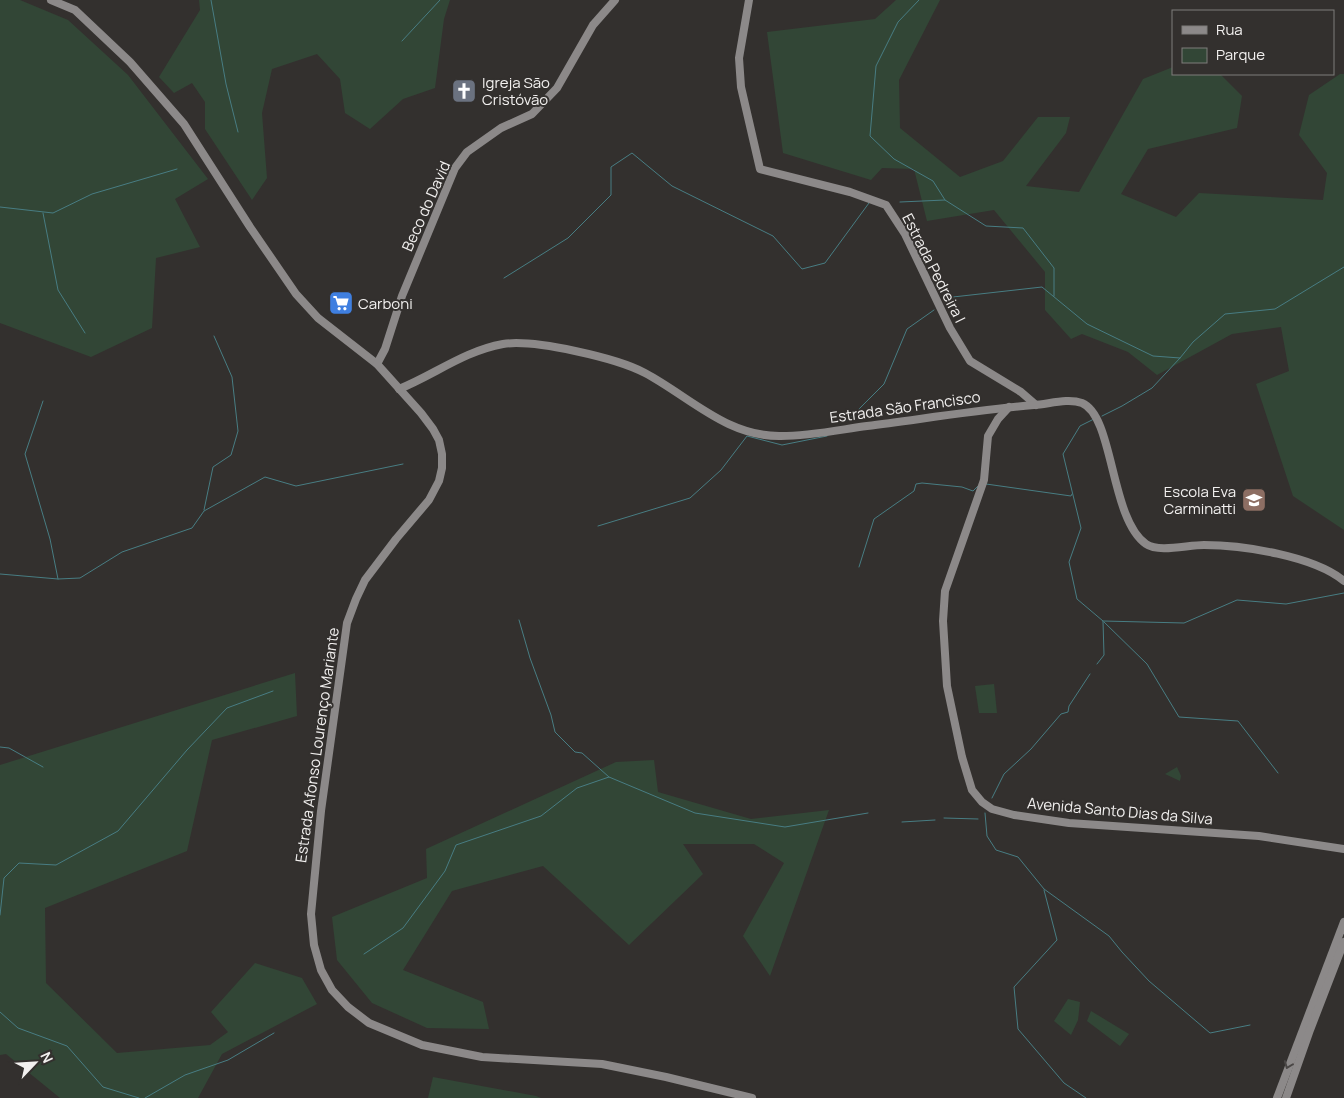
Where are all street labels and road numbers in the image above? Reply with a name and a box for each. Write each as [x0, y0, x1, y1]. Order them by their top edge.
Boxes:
street label: Beco do David [397, 158, 455, 254]
street label: Estrada Pedreira I [897, 210, 971, 326]
street label: Estrada São Francisco [828, 386, 982, 428]
street label: Estrada Afonso Lourenço Mariante [290, 626, 344, 864]
street label: Avenida Santo Dias da Silva [1026, 792, 1214, 830]

